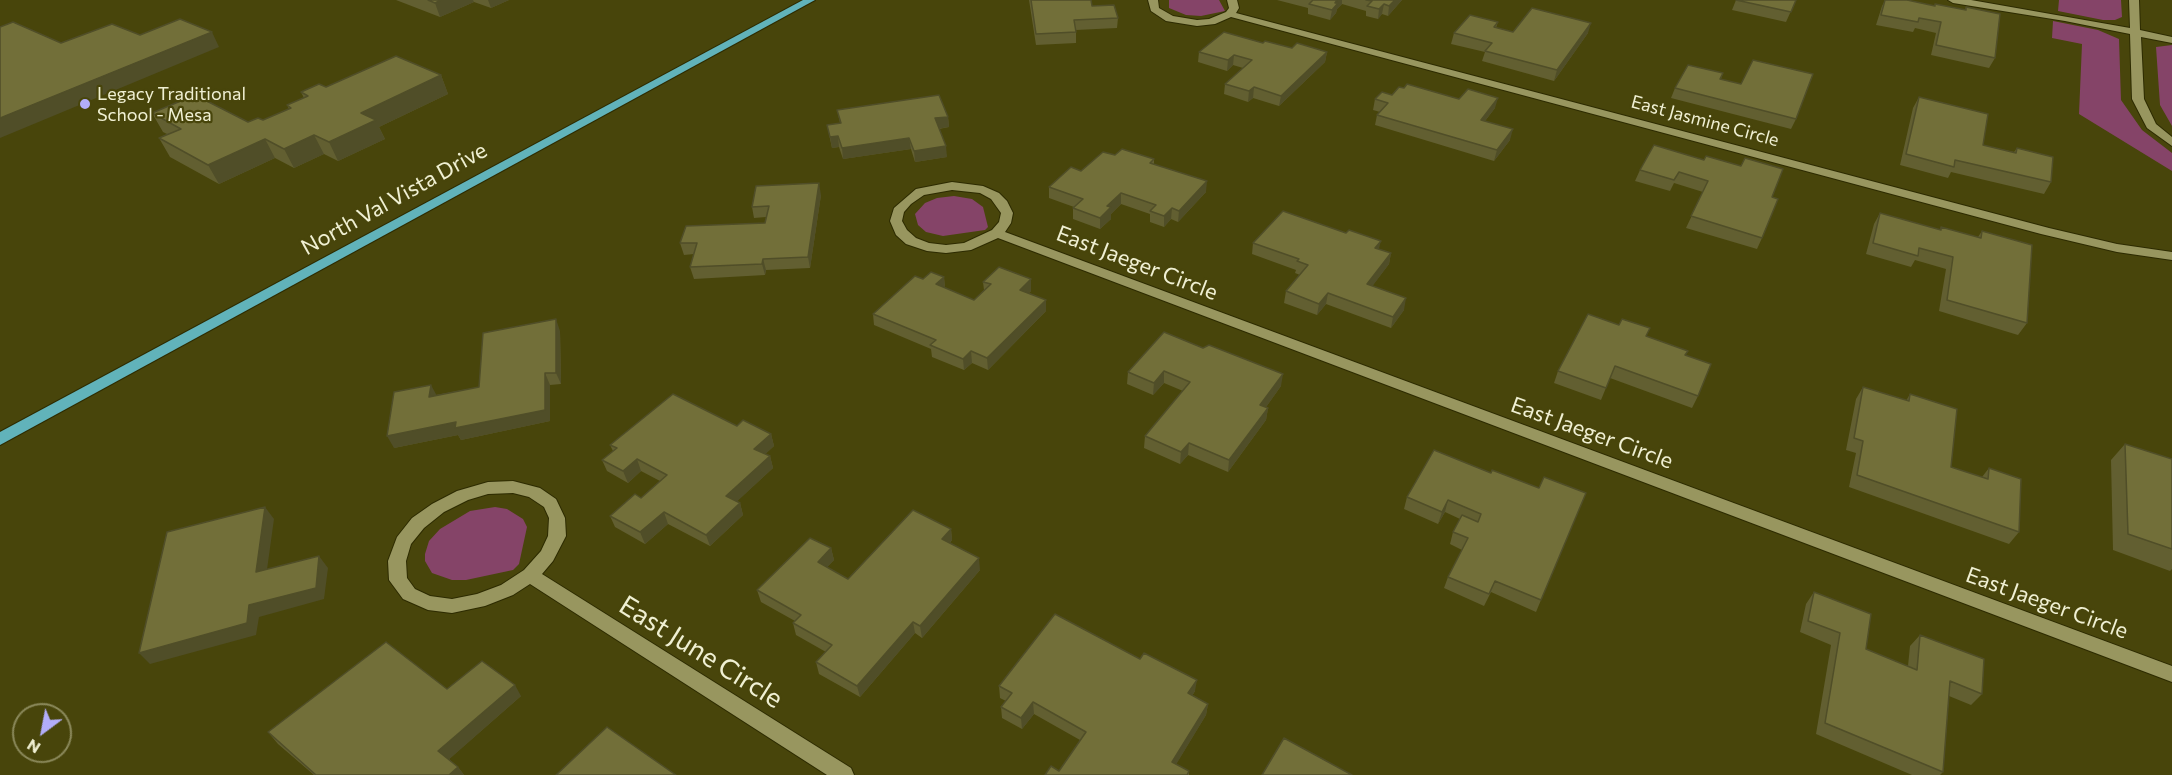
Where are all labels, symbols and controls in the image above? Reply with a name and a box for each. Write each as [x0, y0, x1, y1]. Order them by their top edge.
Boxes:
place label: Legacy Traditional School - Mesa [97, 83, 246, 125]
street label: East Jasmine Circle [1629, 91, 1781, 151]
marker: Legacy Traditional School - Mesa [78, 97, 92, 111]
street label: North Val Vista Drive [297, 137, 491, 261]
street label: East Jaeger Circle [1053, 220, 1221, 306]
street label: East Jaeger Circle [1507, 391, 1677, 475]
street label: East Jaeger Circle [1962, 561, 2132, 645]
street label: East June Circle [613, 589, 789, 715]
north arrow [12, 703, 72, 763]
text: N [23, 736, 43, 758]

